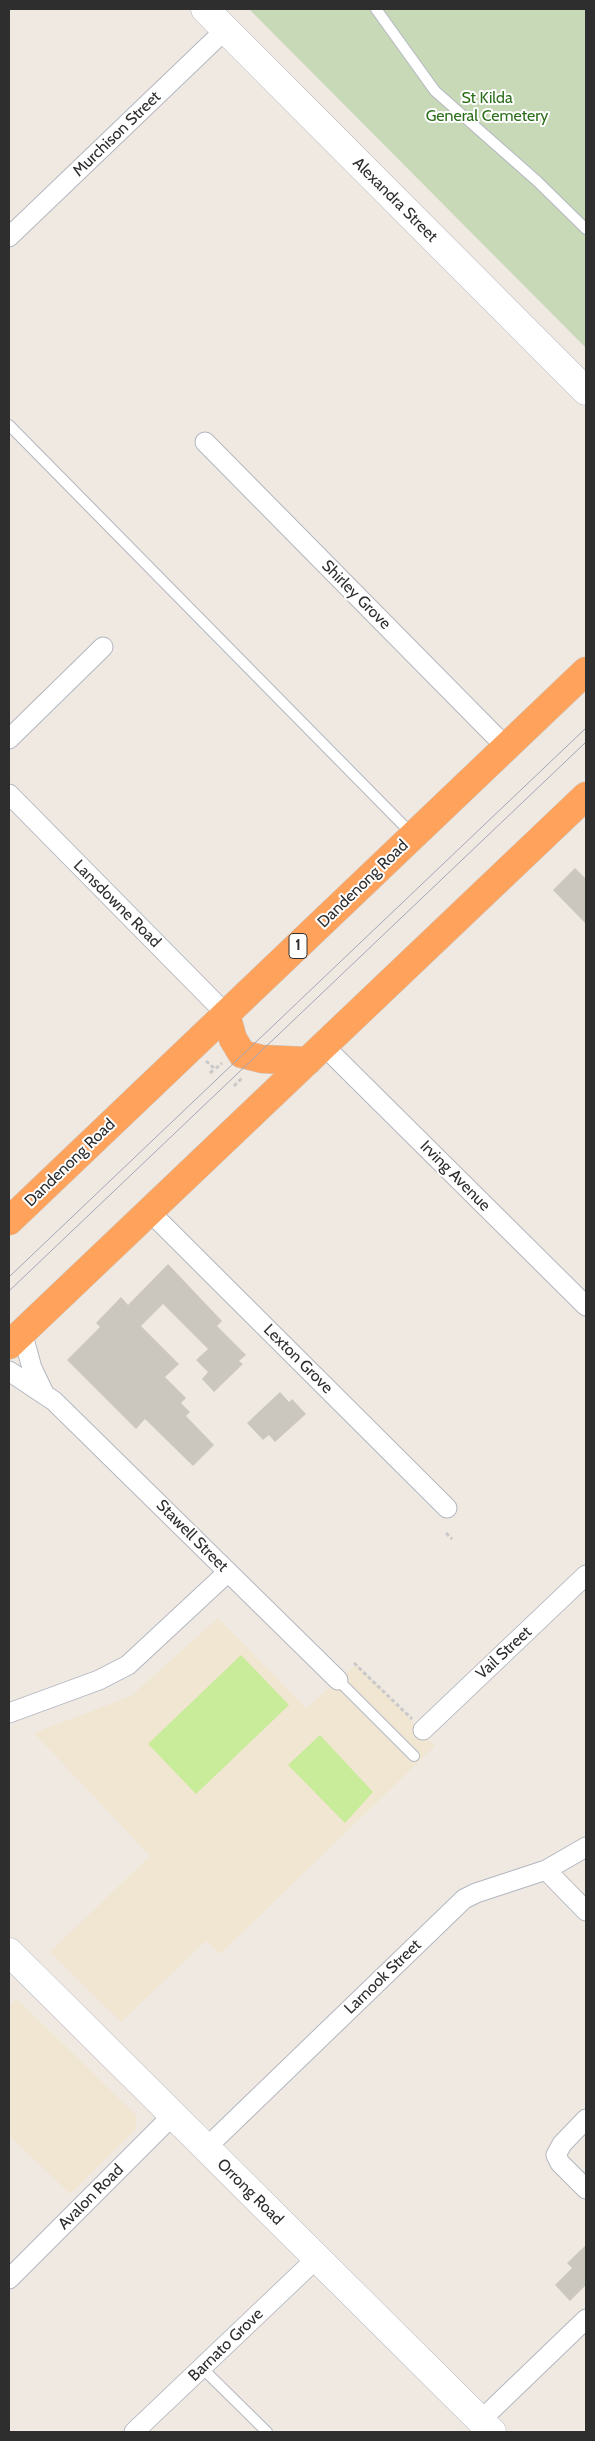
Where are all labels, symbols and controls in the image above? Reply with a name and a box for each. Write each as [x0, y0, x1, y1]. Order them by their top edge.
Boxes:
street label: Murchison Street [69, 87, 165, 181]
park label: St Kilda General Cemetery [426, 88, 548, 126]
street label: Alexandra Street [349, 154, 441, 246]
street label: Shirley Grove [317, 556, 395, 634]
street label: Dandenong Road [314, 836, 412, 932]
street label: Lansdowne Road [69, 856, 165, 952]
road number: 1 [289, 934, 307, 958]
street label: Dandenong Road [21, 1115, 119, 1211]
street label: Irving Avenue [416, 1137, 494, 1215]
street label: Lexton Grove [259, 1320, 337, 1398]
street label: Stawell Street [152, 1496, 232, 1576]
street label: Vail Street [472, 1623, 536, 1683]
street label: Larnook Street [341, 1936, 425, 2018]
street label: Orrong Road [213, 2155, 287, 2229]
street label: Avalon Road [54, 2160, 128, 2234]
street label: Barnato Grove [185, 2305, 267, 2385]

